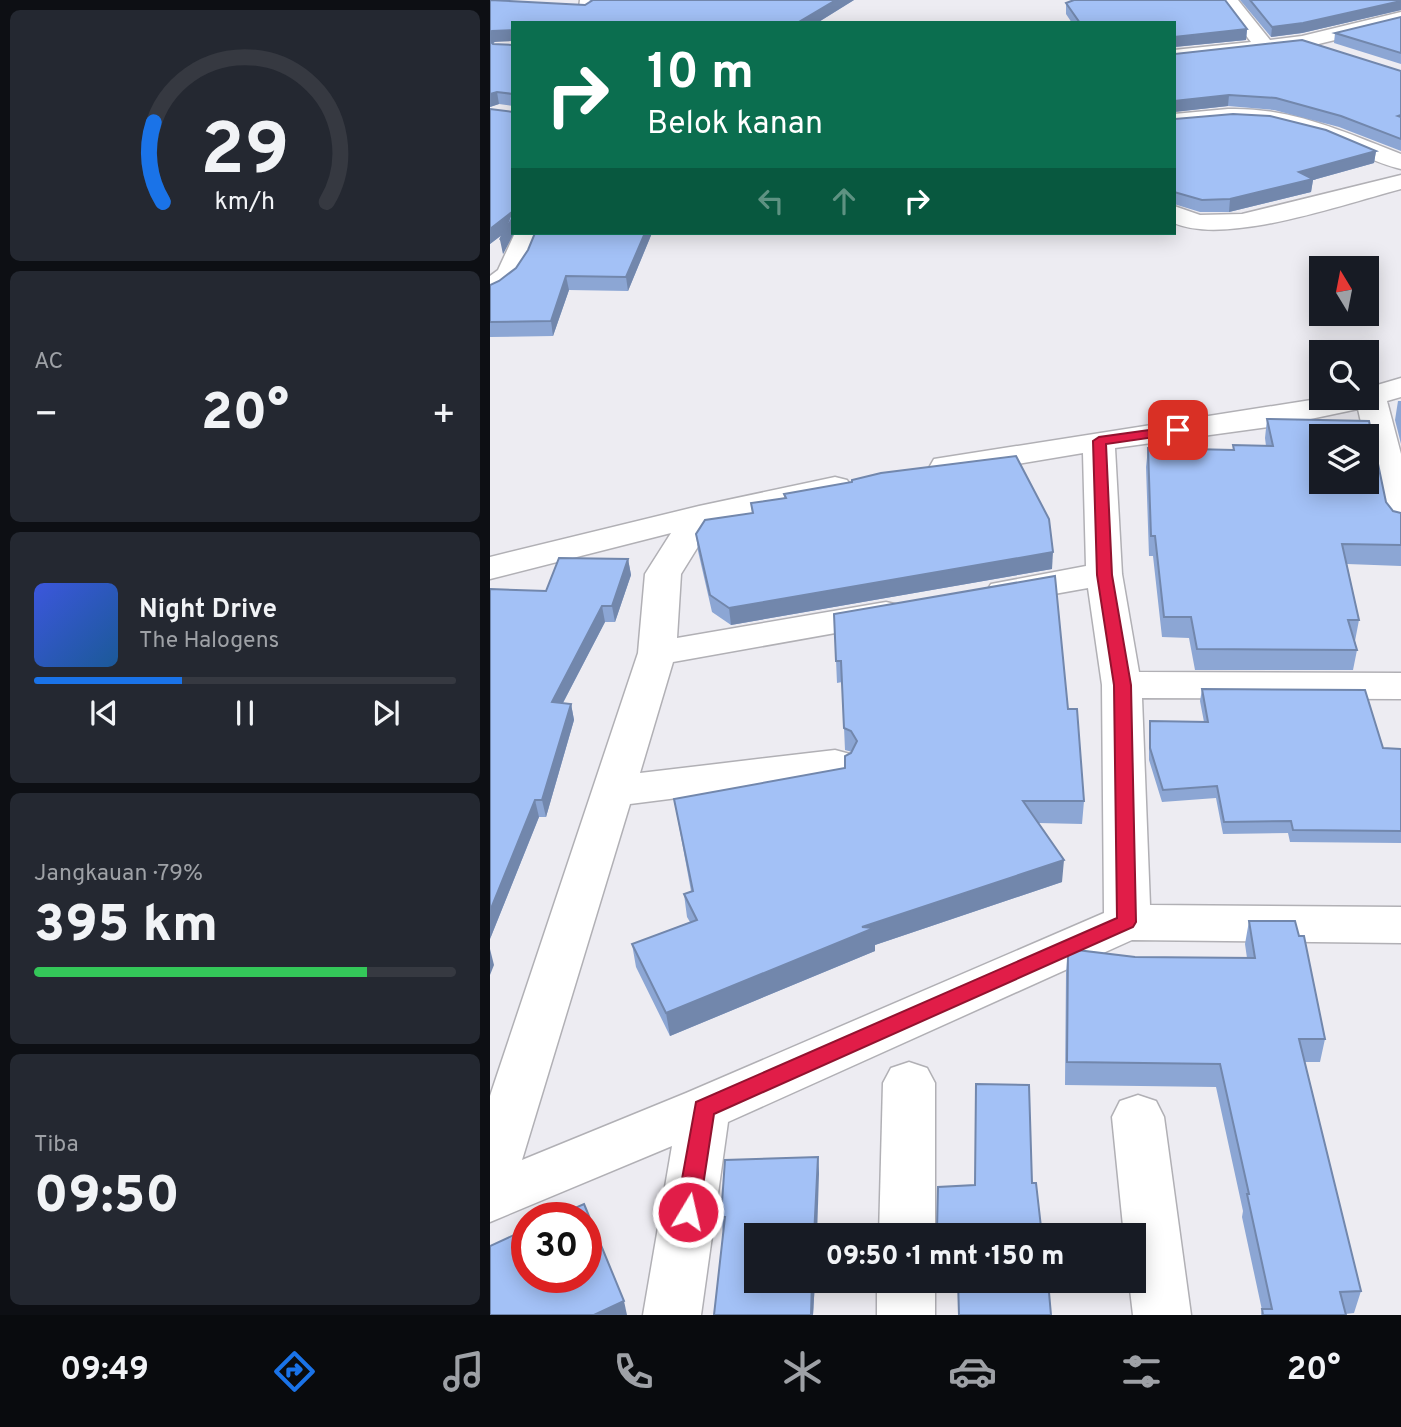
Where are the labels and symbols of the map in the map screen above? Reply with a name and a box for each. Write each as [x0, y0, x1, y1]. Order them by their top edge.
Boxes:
north arrow [1309, 256, 1379, 326]
pin [1148, 400, 1208, 460]
position arrow [651, 1175, 725, 1249]
speed limit sign: 30 [511, 1202, 602, 1293]

